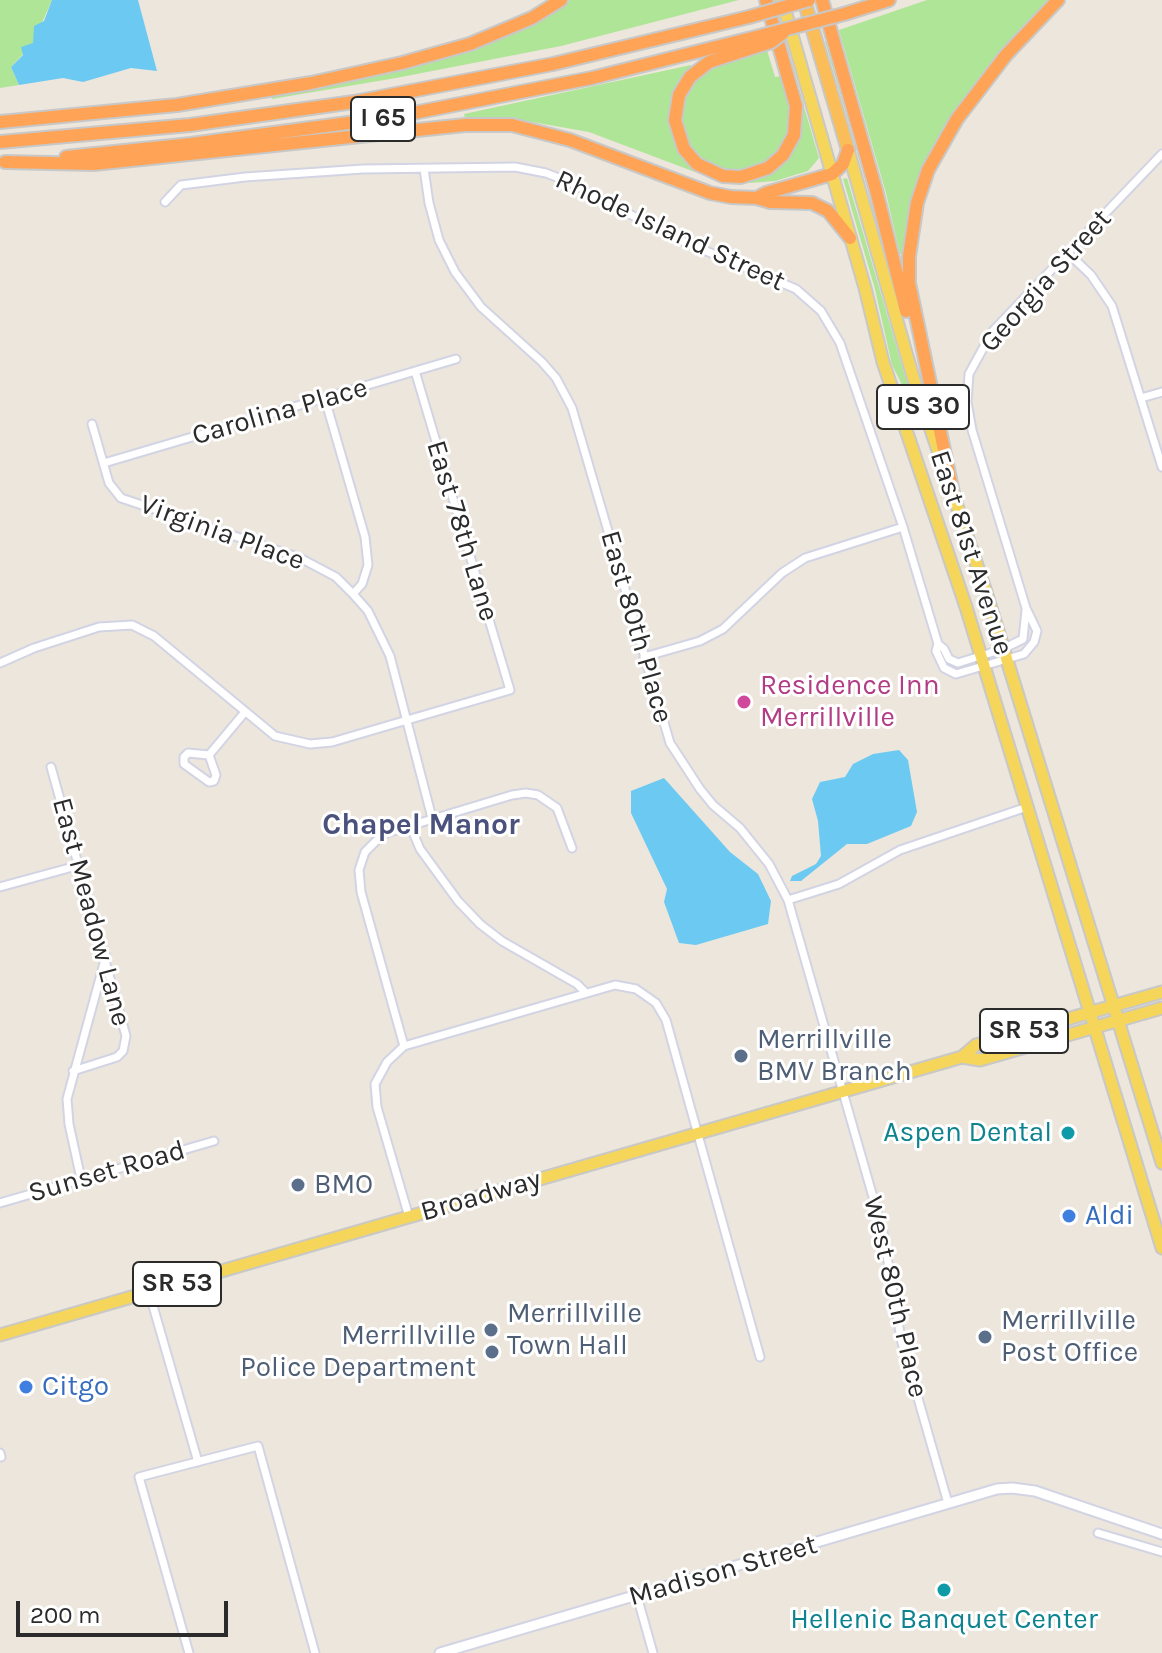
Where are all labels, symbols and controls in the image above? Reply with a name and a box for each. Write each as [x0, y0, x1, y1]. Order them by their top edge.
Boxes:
road number: I 65 [351, 97, 415, 141]
street label: Rhode Island Street [550, 163, 790, 299]
street label: Georgia Street [973, 203, 1119, 359]
street label: Carolina Place [189, 371, 371, 453]
road number: US 30 [877, 385, 969, 429]
street label: East 78th Lane [419, 437, 505, 625]
street label: East 81st Avenue [922, 446, 1020, 660]
street label: Virginia Place [135, 488, 309, 578]
street label: East 80th Place [592, 527, 680, 727]
place label: Residence Inn Merrillville [760, 669, 940, 735]
marker: Residence Inn Merrillville [735, 693, 753, 711]
street label: East Meadow Lane [44, 794, 138, 1030]
district label: Chapel Manor [322, 807, 520, 843]
road number: SR 53 [980, 1009, 1068, 1053]
place label: Merrillville BMV Branch [757, 1023, 912, 1089]
marker: Merrillville BMV Branch [732, 1047, 750, 1065]
place label: Aspen Dental [883, 1116, 1052, 1150]
marker: Aspen Dental [1059, 1124, 1077, 1142]
street label: Sunset Road [25, 1134, 189, 1210]
street label: Broadway [417, 1163, 545, 1229]
place label: BMO [314, 1168, 373, 1202]
marker: BMO [289, 1176, 307, 1194]
street label: West 80th Place [855, 1193, 935, 1401]
place label: Aldi [1085, 1199, 1134, 1233]
marker: Aldi [1060, 1207, 1078, 1225]
road number: SR 53 [133, 1262, 221, 1306]
place label: Merrillville Town Hall [507, 1297, 642, 1363]
place label: Merrillville Post Office [1001, 1304, 1138, 1370]
place label: Merrillville Police Department [240, 1319, 476, 1385]
marker: Merrillville Town Hall [482, 1321, 500, 1339]
marker: Merrillville Post Office [976, 1328, 994, 1346]
marker: Merrillville Police Department [483, 1343, 501, 1361]
place label: Citgo [42, 1370, 109, 1404]
marker: Citgo [17, 1378, 35, 1396]
street label: Madison Street [625, 1528, 821, 1614]
marker: Hellenic Banquet Center [935, 1581, 953, 1599]
scale bar [20, 1585, 232, 1635]
text: 200 m [30, 1601, 101, 1629]
place label: Hellenic Banquet Center [790, 1603, 1098, 1637]

